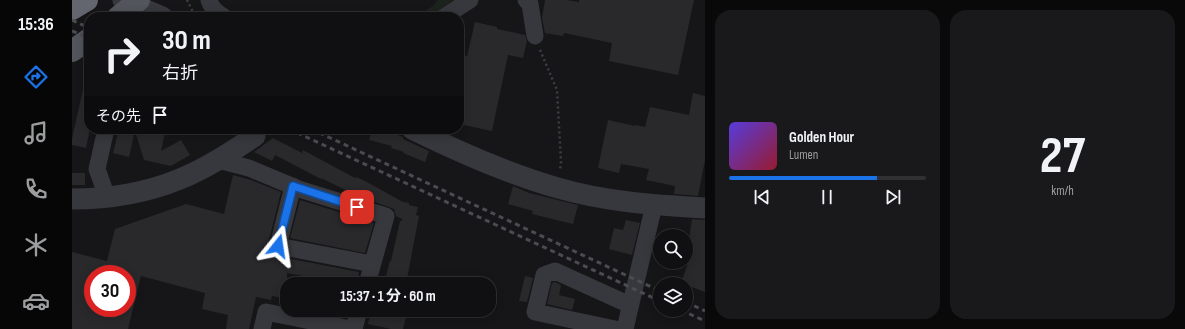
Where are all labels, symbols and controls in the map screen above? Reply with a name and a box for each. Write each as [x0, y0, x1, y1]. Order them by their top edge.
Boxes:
text: 15:36 [18, 14, 54, 35]
text: 30 m [162, 24, 211, 57]
icon: right [96, 28, 148, 80]
icon: directions [22, 63, 50, 91]
text: 右折 [162, 63, 198, 84]
icon: arrive [149, 104, 171, 126]
text: その先 [96, 107, 141, 126]
icon: music [22, 119, 50, 147]
text: 27 [1040, 125, 1085, 188]
text: Golden Hour [789, 128, 854, 147]
text: Lumen [789, 147, 818, 163]
icon: phone [22, 175, 50, 203]
text: km/h [1051, 183, 1074, 199]
icon: previous [751, 186, 773, 208]
icon: pause [816, 186, 838, 208]
icon: next [882, 186, 904, 208]
pin [340, 190, 374, 224]
icon: arrive [346, 196, 368, 218]
position arrow [257, 225, 299, 267]
map controls [653, 229, 693, 317]
button: search [653, 229, 693, 269]
icon: climate [22, 231, 50, 259]
speed limit sign: 30 [84, 265, 136, 317]
button: layers [653, 277, 693, 317]
icon: car [22, 287, 50, 315]
text: 15:37 · 1 分 · 60 m [340, 287, 436, 306]

